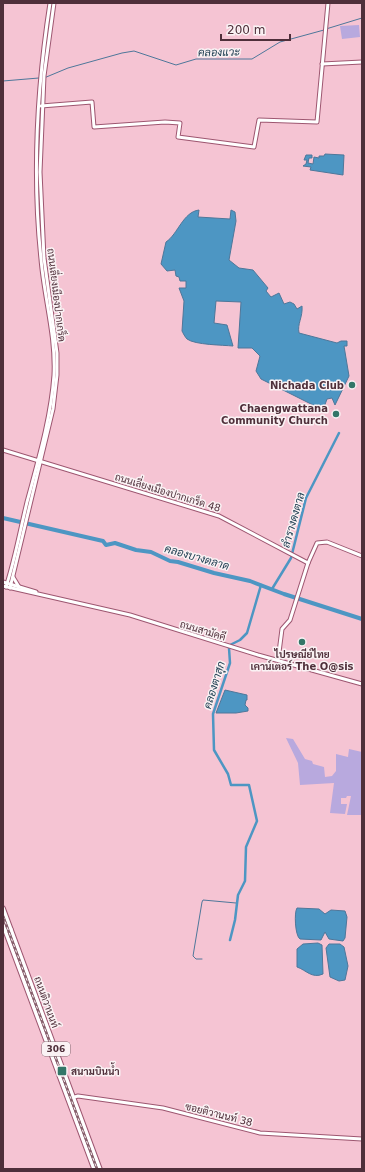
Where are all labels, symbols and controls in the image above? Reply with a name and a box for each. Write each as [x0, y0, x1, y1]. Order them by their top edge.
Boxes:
scale bar [221, 16, 290, 42]
text: 200 m [227, 23, 265, 37]
water label: คลองแวะ [198, 46, 240, 59]
street label: ถนนเลี่ยงเมืองปากเกร็ด [45, 247, 71, 343]
place label: Nichada Club [270, 380, 344, 391]
marker: Nichada Club [347, 380, 357, 390]
place label: Chaengwattana Community Church [221, 403, 328, 426]
marker: Chaengwattana Community Church [331, 409, 341, 419]
street label: ถนนเลี่ยงเมืองปากเกร็ด 48 [114, 468, 223, 514]
water label: ลำรางดงตาล [278, 491, 308, 549]
water label: คลองบางตลาด [163, 542, 231, 573]
street label: ถนนสามัคคี [179, 617, 227, 643]
marker: ไปรษณีย์ไทย เคาน์เตอร์ The O@sis [297, 637, 307, 647]
place label: ไปรษณีย์ไทย เคาน์เตอร์ The O@sis [250, 647, 354, 672]
water label: คลองตาสุก [201, 660, 230, 711]
street label: ถนนติวานนท์ [32, 974, 63, 1029]
road number: 306 [42, 1042, 70, 1056]
place label: สนามบินน้ำ [71, 1062, 120, 1077]
marker: สนามบินน้ำ [56, 1065, 68, 1077]
street label: ซอยติวานนท์ 38 [184, 1099, 254, 1128]

